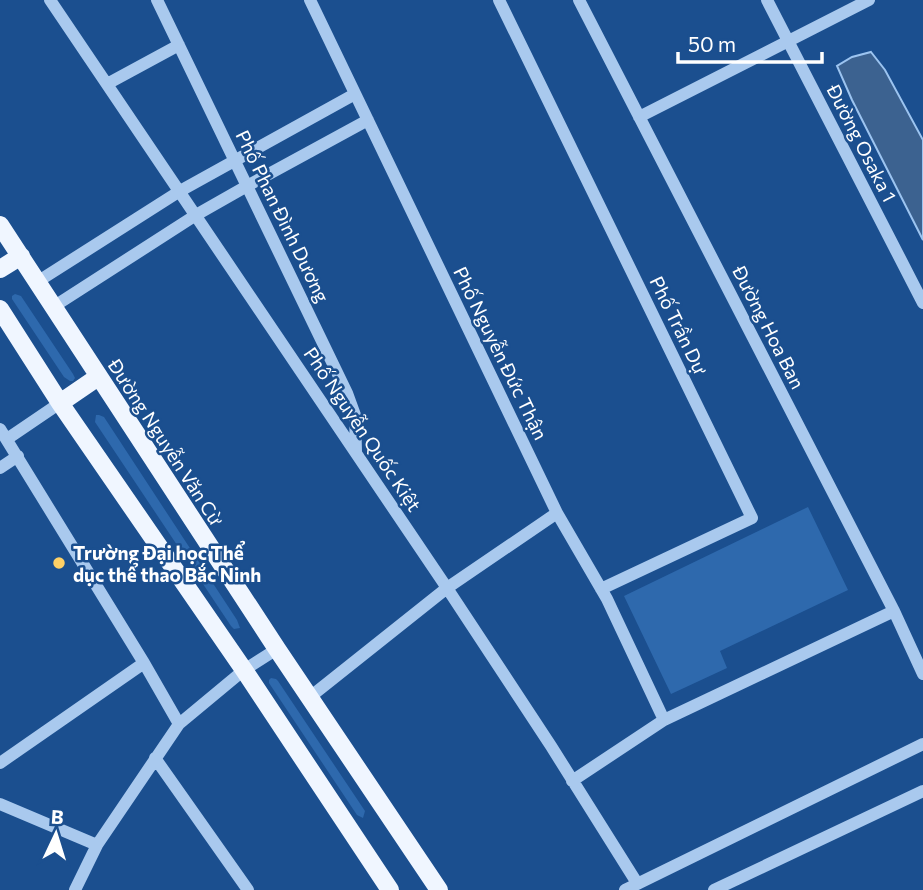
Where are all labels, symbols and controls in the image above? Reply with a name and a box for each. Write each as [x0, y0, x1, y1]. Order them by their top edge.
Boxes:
scale bar [678, 21, 822, 65]
text: 50 m [688, 31, 736, 56]
street label: Đường Osaka 1 [822, 79, 902, 206]
street label: Phố Phan Đình Dương [231, 126, 335, 306]
street label: Đường Hoa Ban [728, 261, 810, 392]
street label: Phố Nguyễn Đức Thận [449, 263, 553, 443]
street label: Phố Trần Dự [645, 272, 713, 379]
street label: Phố Nguyễn Quốc Kiệt [300, 343, 427, 516]
street label: Đường Nguyễn Văn Cừ [103, 354, 229, 530]
place label: Trường Đại học Thể dục thể thao Bắc Ninh [73, 540, 261, 587]
marker: Trường Đại học Thể dục thể thao Bắc Ninh [51, 555, 67, 571]
north arrow [21, 799, 91, 869]
text: B [50, 805, 64, 828]

